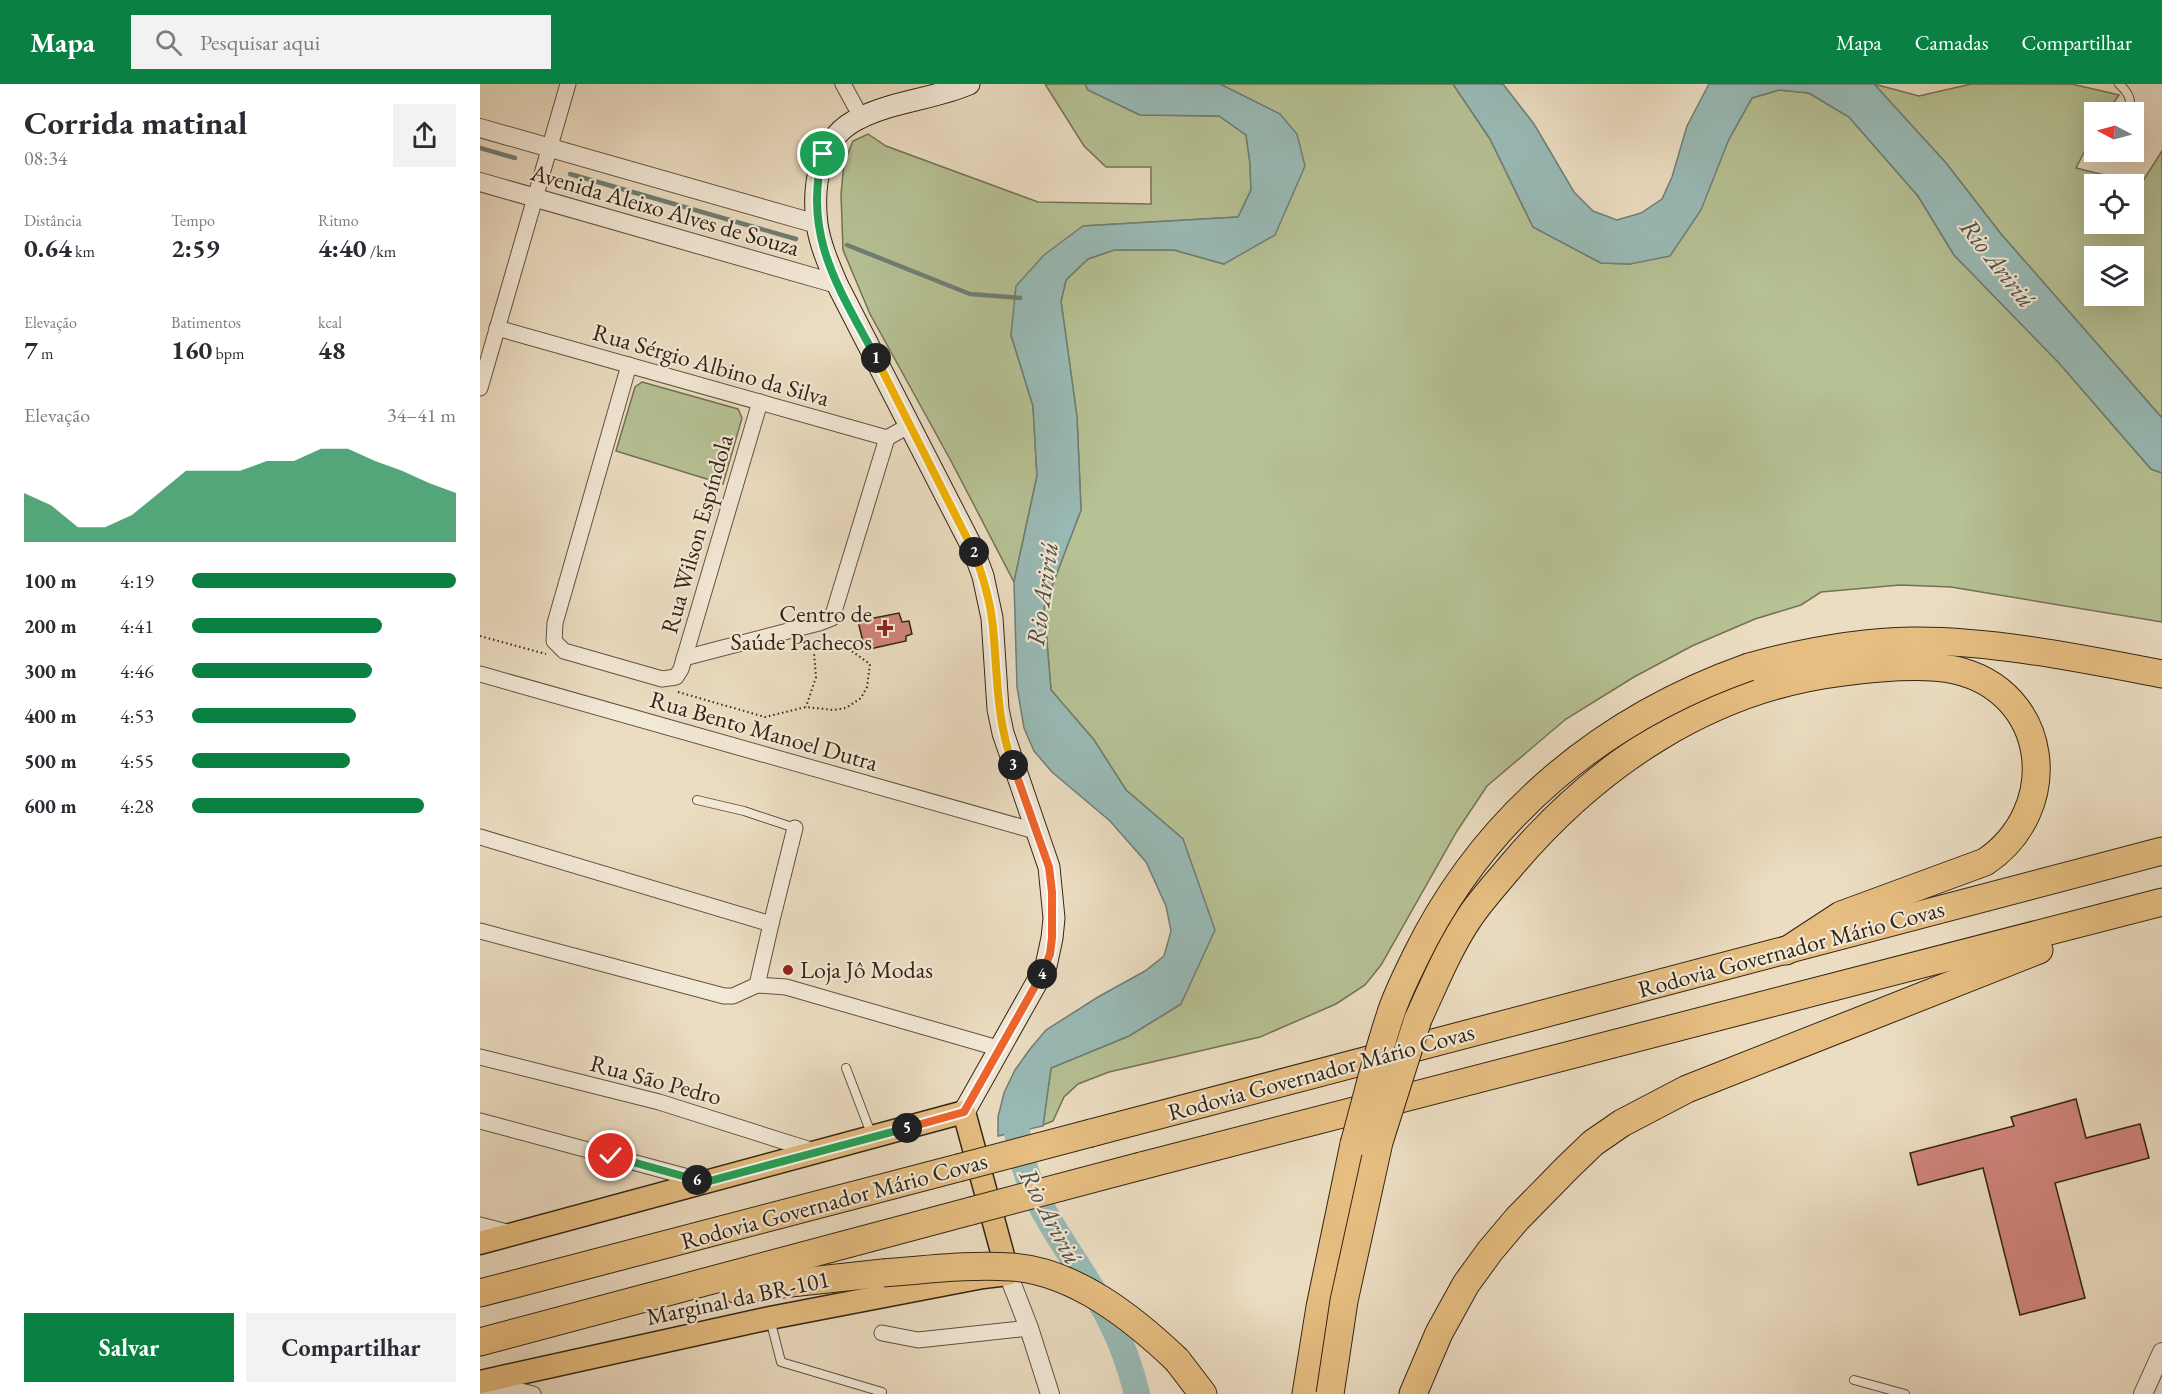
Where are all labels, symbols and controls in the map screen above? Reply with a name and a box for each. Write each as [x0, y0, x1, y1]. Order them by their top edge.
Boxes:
search box [131, 15, 551, 69]
text: Mapa [30, 24, 95, 60]
icon: search [152, 26, 185, 59]
text: Pesquisar aqui [200, 28, 320, 57]
text: Mapa [1836, 29, 1882, 56]
text: Camadas [1915, 29, 1988, 56]
text: Compartilhar [2021, 29, 2132, 56]
text: Corrida matinal [24, 101, 247, 144]
north arrow [2084, 102, 2144, 162]
map controls [2084, 102, 2144, 306]
button: share [393, 104, 456, 167]
pin [797, 128, 848, 179]
icon: arrive [806, 137, 839, 170]
text: 08:34 [24, 145, 67, 171]
street label: Avenida Aleixo Alves de Souza [526, 156, 803, 263]
button: locate [2084, 174, 2144, 234]
text: Distância [24, 210, 82, 231]
text: Tempo [171, 210, 215, 231]
text: Ritmo [318, 210, 359, 231]
water label: Rio Aririú [1952, 211, 2044, 315]
text: 0.64 [24, 231, 72, 265]
text: 2:59 [171, 231, 220, 265]
text: 4:40 [318, 231, 367, 265]
text: km [72, 241, 95, 262]
text: /km [367, 241, 396, 262]
button: layers [2084, 246, 2144, 306]
text: Elevação [24, 312, 77, 333]
text: Batimentos [171, 312, 241, 333]
text: kcal [318, 312, 342, 333]
street label: Rua Sérgio Albino da Silva [589, 316, 833, 413]
text: 7 [24, 333, 38, 367]
text: 160 [171, 333, 212, 367]
text: 48 [318, 333, 346, 367]
text: m [38, 343, 53, 364]
text: bpm [212, 343, 244, 364]
pin: 1 [861, 343, 891, 373]
text: 1 [872, 347, 880, 368]
text: Elevação [24, 402, 90, 428]
text: 34–41 m [387, 402, 456, 428]
street label: Rua Wilson Espíndola [653, 430, 740, 637]
pin: 2 [959, 537, 989, 567]
water label: Rio Aririú [1018, 540, 1066, 648]
text: 2 [970, 541, 978, 562]
text: 100 m [24, 568, 77, 594]
text: 4:19 [120, 568, 154, 594]
place label: Centro de Saúde Pachecos [731, 598, 872, 657]
text: 200 m [24, 613, 77, 639]
text: 4:41 [120, 613, 154, 639]
marker: Centro de Saúde Pachecos [876, 619, 894, 637]
text: 300 m [24, 658, 77, 684]
text: 4:46 [120, 658, 154, 684]
street label: Rua Bento Manoel Dutra [647, 683, 882, 778]
text: 400 m [24, 703, 77, 729]
text: 4:53 [120, 703, 154, 729]
text: 500 m [24, 748, 77, 774]
text: 4:55 [120, 748, 154, 774]
pin: 3 [998, 750, 1028, 780]
text: 3 [1009, 754, 1017, 775]
text: 600 m [24, 793, 77, 819]
text: 4:28 [120, 793, 154, 819]
street label: Rodovia Governador Mário Covas [1634, 893, 1948, 1004]
place label: Loja Jô Modas [800, 954, 933, 985]
pin: 4 [1027, 959, 1057, 989]
marker: Loja Jô Modas [781, 963, 795, 977]
text: 4 [1038, 963, 1046, 984]
street label: Rodovia Governador Mário Covas [1164, 1016, 1478, 1127]
street label: Rua São Pedro [587, 1047, 725, 1112]
pin: 5 [892, 1113, 922, 1143]
text: 5 [903, 1117, 911, 1138]
pin [585, 1130, 636, 1181]
icon: check [594, 1139, 627, 1172]
street label: Rodovia Governador Mário Covas [677, 1145, 991, 1256]
water label: Rio Aririú [1011, 1162, 1091, 1270]
pin: 6 [682, 1165, 712, 1195]
text: 6 [693, 1169, 701, 1190]
street label: Marginal da BR-101 [643, 1263, 832, 1332]
button: Salvar [24, 1313, 234, 1382]
button: Compartilhar [246, 1313, 456, 1382]

